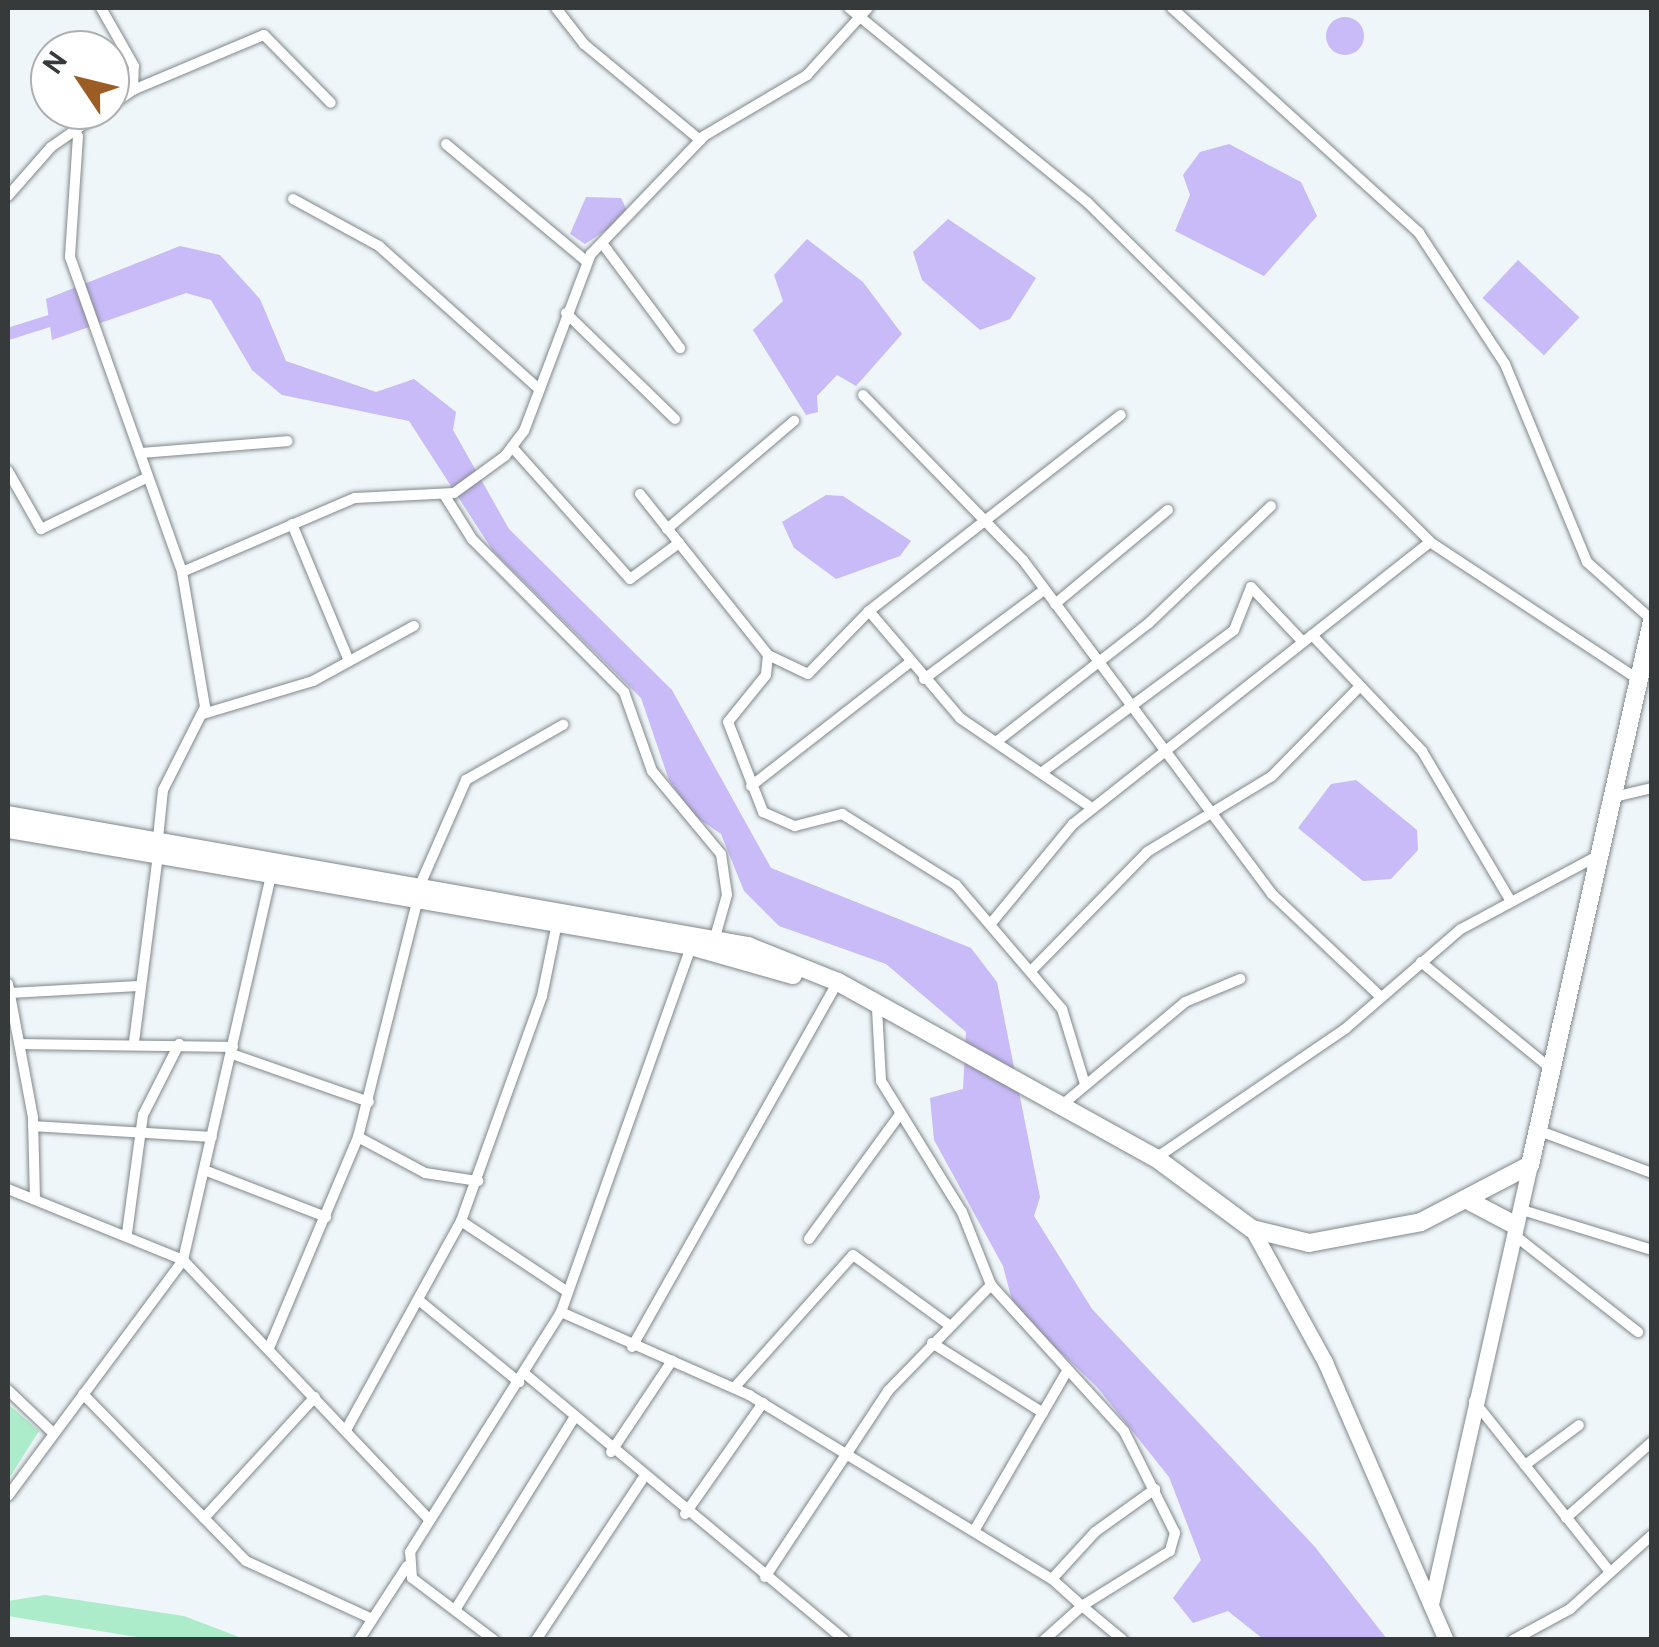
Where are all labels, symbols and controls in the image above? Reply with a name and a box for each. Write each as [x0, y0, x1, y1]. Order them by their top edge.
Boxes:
north arrow [30, 30, 130, 130]
text: N [37, 45, 78, 83]

